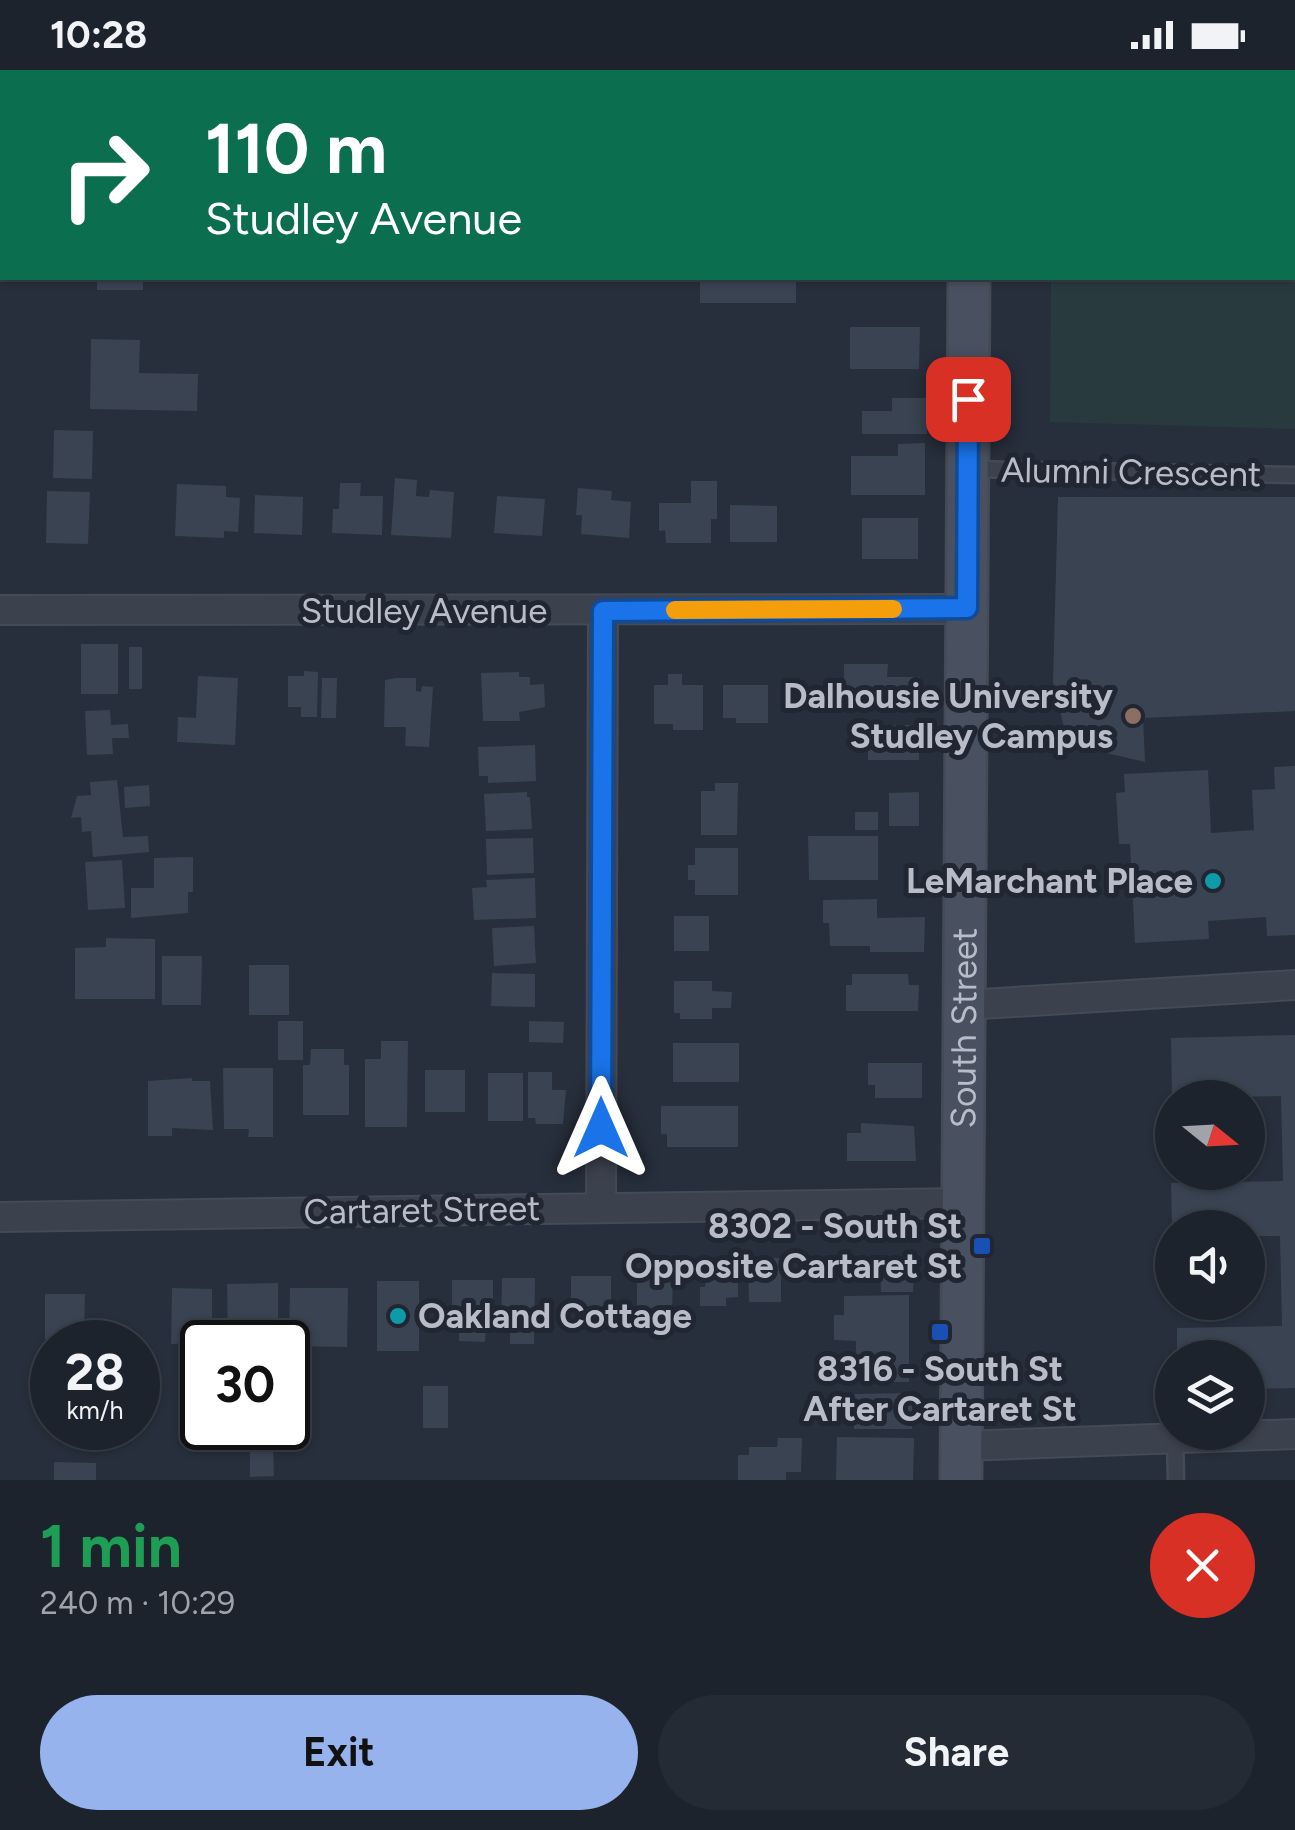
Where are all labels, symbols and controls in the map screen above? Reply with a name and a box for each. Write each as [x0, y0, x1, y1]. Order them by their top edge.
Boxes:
text: 10:28 [50, 12, 147, 58]
text: 110 m [205, 106, 387, 191]
icon: right [40, 110, 170, 240]
text: Studley Avenue [205, 191, 522, 245]
pin [926, 357, 1011, 442]
icon: arrive [941, 372, 996, 427]
street label: Alumni Crescent [1001, 449, 1261, 495]
street label: Studley Avenue [301, 590, 547, 632]
place label: Dalhousie University Studley Campus [783, 675, 1114, 757]
marker: Dalhousie University Studley Campus [1122, 705, 1144, 727]
place label: LeMarchant Place [906, 860, 1193, 902]
marker: LeMarchant Place [1202, 870, 1224, 892]
street label: South Street [942, 927, 986, 1129]
position arrow [549, 1076, 653, 1180]
north arrow [1155, 1080, 1265, 1190]
map controls [1155, 1080, 1265, 1450]
street label: Cartaret Street [303, 1187, 541, 1233]
place label: 8302 - South St Opposite Cartaret St [625, 1205, 962, 1287]
button: sound [1155, 1210, 1265, 1320]
marker: 8302 - South St Opposite Cartaret St [971, 1235, 993, 1257]
place label: Oakland Cottage [418, 1295, 692, 1337]
marker: Oakland Cottage [387, 1305, 409, 1327]
speed limit sign: 30 [180, 1320, 310, 1450]
marker: 8316 - South St After Cartaret St [929, 1321, 951, 1343]
button: layers [1155, 1340, 1265, 1450]
text: 28 [65, 1342, 125, 1403]
place label: 8316 - South St After Cartaret St [803, 1348, 1077, 1430]
text: km/h [66, 1395, 124, 1425]
text: 1 min [40, 1510, 182, 1582]
button: close [1150, 1513, 1255, 1618]
text: 240 m · 10:29 [40, 1584, 235, 1622]
button: Exit [40, 1695, 638, 1810]
button: Share [658, 1695, 1255, 1810]

